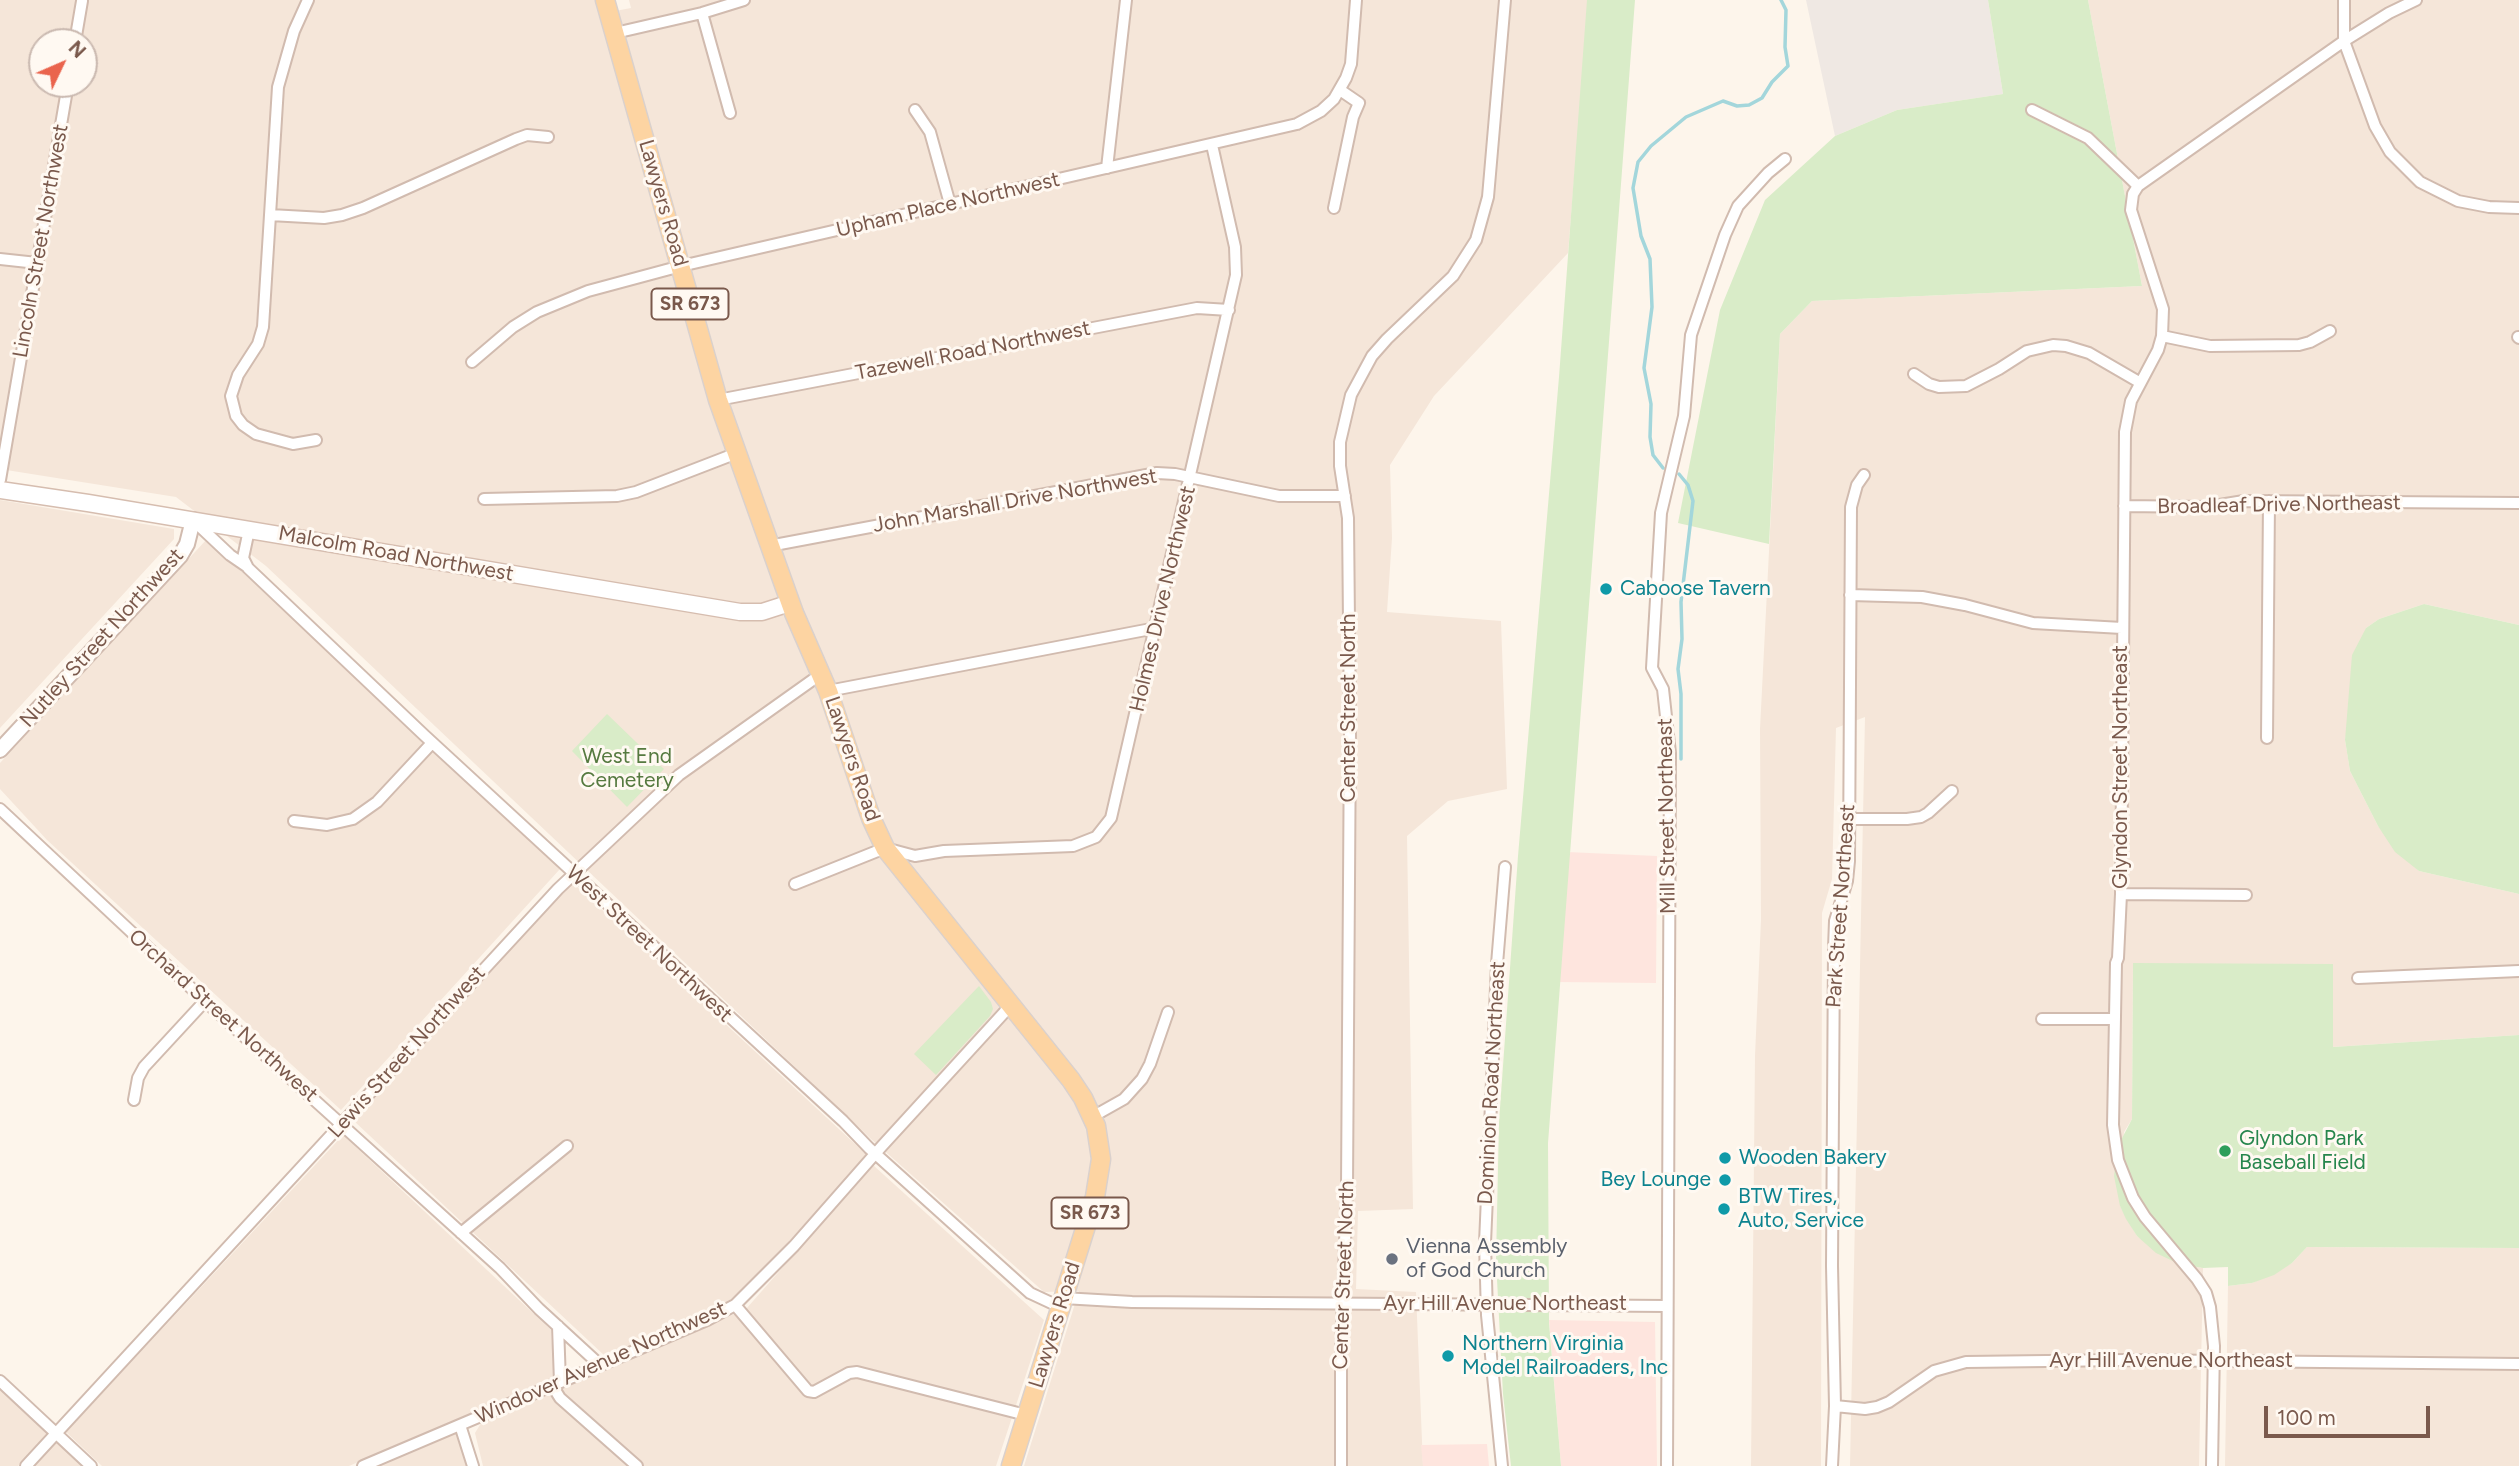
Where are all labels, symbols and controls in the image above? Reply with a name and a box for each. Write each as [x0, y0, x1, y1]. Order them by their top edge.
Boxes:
north arrow [28, 28, 98, 98]
text: N [64, 36, 90, 63]
street label: Lincoln Street Northwest [8, 122, 74, 360]
street label: Lawyers Road [633, 137, 693, 269]
street label: Upham Place Northwest [834, 167, 1062, 243]
road number: SR 673 [652, 288, 728, 320]
street label: Tazewell Road Northwest [853, 316, 1093, 386]
street label: John Marshall Drive Northwest [871, 464, 1159, 538]
street label: Holmes Drive Northwest [1125, 484, 1201, 714]
street label: Broadleaf Drive Northeast [2157, 490, 2401, 520]
street label: Malcolm Road Northwest [276, 521, 516, 587]
street label: Nutley Street Northwest [15, 543, 189, 733]
place label: Caboose Tavern [1620, 576, 1771, 602]
marker: Caboose Tavern [1598, 581, 1614, 597]
street label: Center Street North [1336, 613, 1362, 803]
street label: Glyndon Street Northeast [2108, 645, 2134, 889]
street label: Lawyers Road [819, 693, 885, 825]
street label: Mill Street Northeast [1653, 718, 1681, 914]
park label: West End Cemetery [580, 744, 674, 794]
street label: Park Street Northeast [1821, 803, 1861, 1009]
street label: West Street Northwest [561, 860, 737, 1028]
street label: Orchard Street Northwest [123, 924, 323, 1108]
street label: Lewis Street Northwest [323, 961, 491, 1143]
street label: Dominion Road Northeast [1473, 961, 1511, 1205]
place label: Glyndon Park Baseball Field [2239, 1126, 2366, 1176]
marker: Glyndon Park Baseball Field [2217, 1143, 2233, 1159]
place label: Wooden Bakery [1739, 1145, 1886, 1171]
marker: Wooden Bakery [1717, 1150, 1733, 1166]
place label: Bey Lounge [1600, 1167, 1711, 1193]
marker: Bey Lounge [1717, 1172, 1733, 1188]
street label: Center Street North [1328, 1180, 1360, 1370]
place label: BTW Tires, Auto, Service [1738, 1184, 1864, 1234]
road number: SR 673 [1052, 1198, 1128, 1228]
marker: BTW Tires, Auto, Service [1716, 1201, 1732, 1217]
place label: Vienna Assembly of God Church [1406, 1234, 1567, 1284]
marker: Vienna Assembly of God Church [1384, 1251, 1400, 1267]
street label: Lawyers Road [1024, 1259, 1086, 1391]
street label: Ayr Hill Avenue Northeast [1383, 1291, 1627, 1317]
street label: Windover Avenue Northwest [472, 1296, 730, 1430]
place label: Northern Virginia Model Railroaders, Inc [1462, 1331, 1668, 1381]
marker: Northern Virginia Model Railroaders, Inc [1440, 1348, 1456, 1364]
street label: Ayr Hill Avenue Northeast [2049, 1348, 2293, 1374]
scale bar [2267, 1392, 2433, 1436]
text: 100 m [2277, 1405, 2336, 1430]

